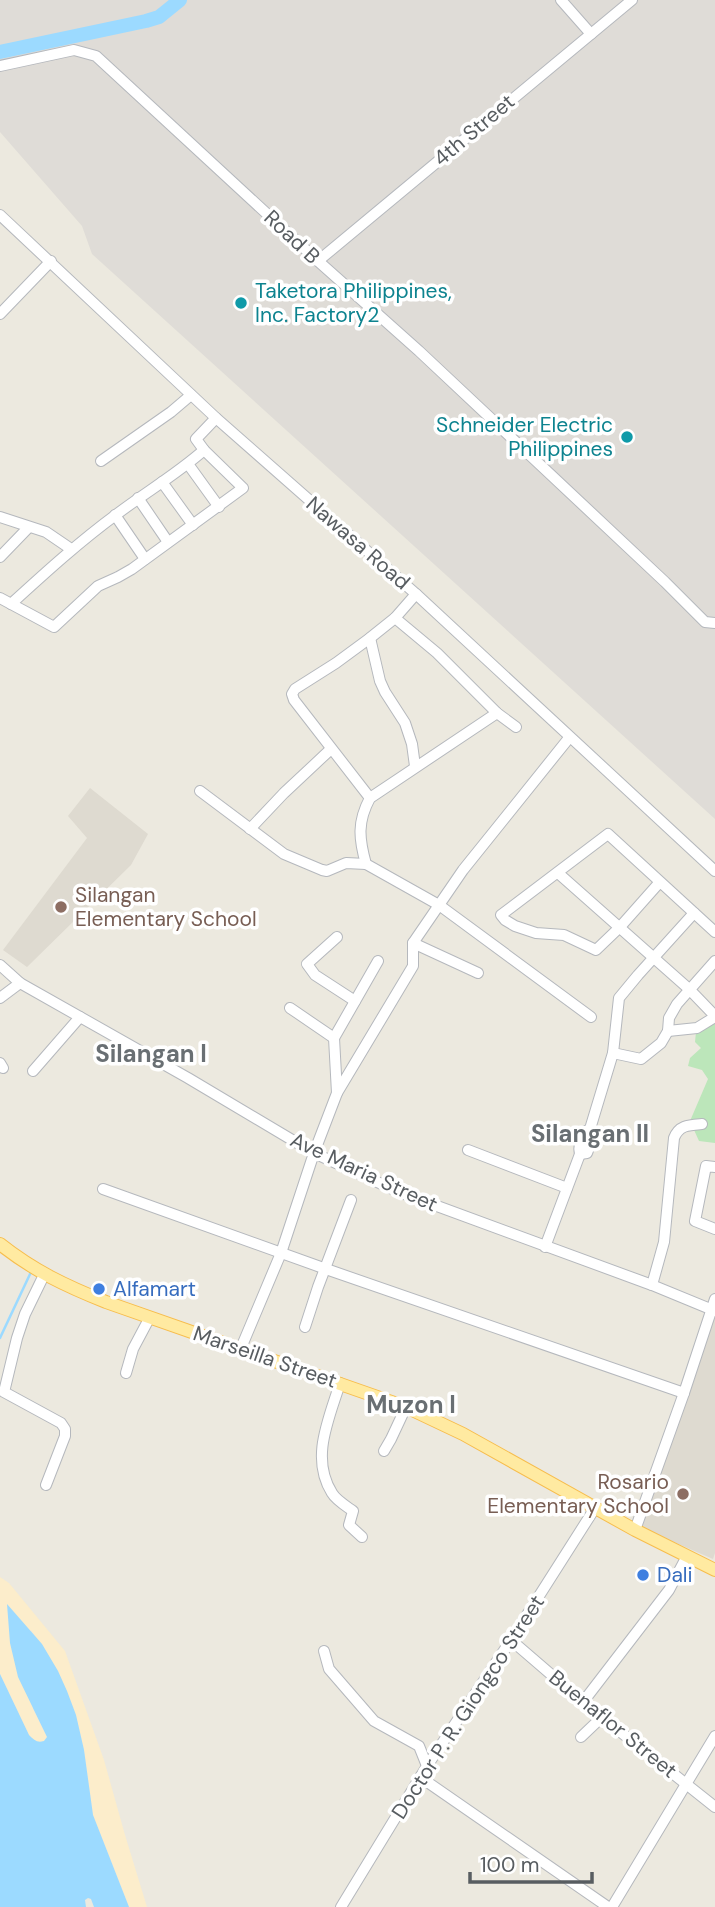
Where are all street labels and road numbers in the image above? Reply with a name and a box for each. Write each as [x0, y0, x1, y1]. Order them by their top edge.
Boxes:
street label: 4th Street [427, 88, 521, 172]
street label: Road B [258, 204, 326, 270]
street label: Nawasa Road [300, 490, 416, 596]
street label: Ave Maria Street [286, 1126, 442, 1218]
street label: Marseilla Street [189, 1319, 341, 1395]
street label: Doctor P. R. Giongco Street [385, 1590, 551, 1824]
street label: Buenaflor Street [543, 1664, 683, 1784]

